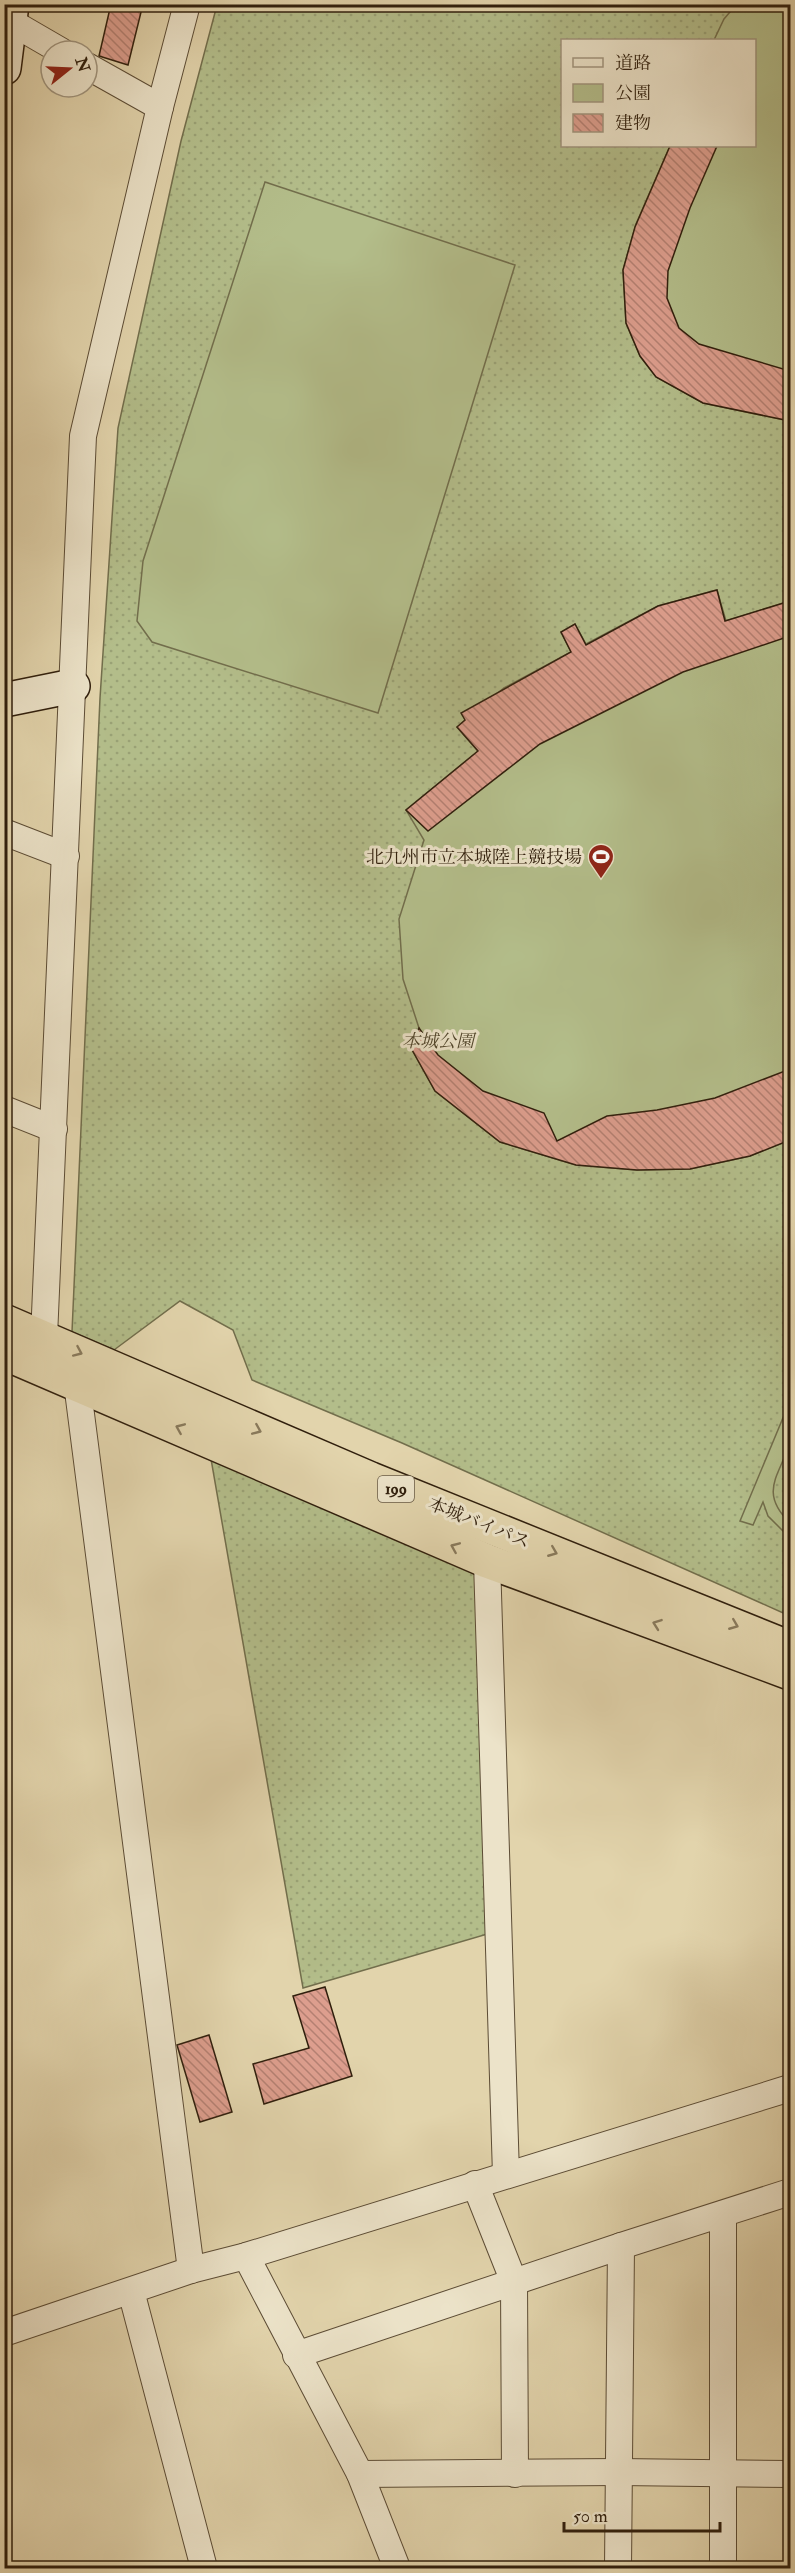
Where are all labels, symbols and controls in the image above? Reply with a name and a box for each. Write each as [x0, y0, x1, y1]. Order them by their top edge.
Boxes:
north arrow [39, 39, 99, 99]
legend [561, 39, 756, 147]
text: 道路 [615, 52, 651, 75]
text: N [70, 54, 94, 75]
text: 公園 [615, 82, 651, 105]
text: 建物 [615, 112, 651, 135]
sports icon: 北九州市立本城陸上競技場 [586, 842, 616, 880]
place label: 北九州市立本城陸上競技場 [366, 846, 582, 869]
park label: 本城公園 [402, 1030, 477, 1053]
one-way arrow [71, 1345, 82, 1357]
one-way arrow [250, 1422, 261, 1434]
one-way arrow [175, 1423, 186, 1435]
road number: 199 [378, 1476, 414, 1502]
street label: 本城バイパス [425, 1492, 533, 1554]
one-way arrow [450, 1542, 461, 1554]
one-way arrow [547, 1545, 558, 1557]
one-way arrow [728, 1618, 739, 1630]
one-way arrow [652, 1619, 663, 1631]
scale bar [564, 2495, 720, 2533]
text: 50 m [573, 2505, 608, 2528]

